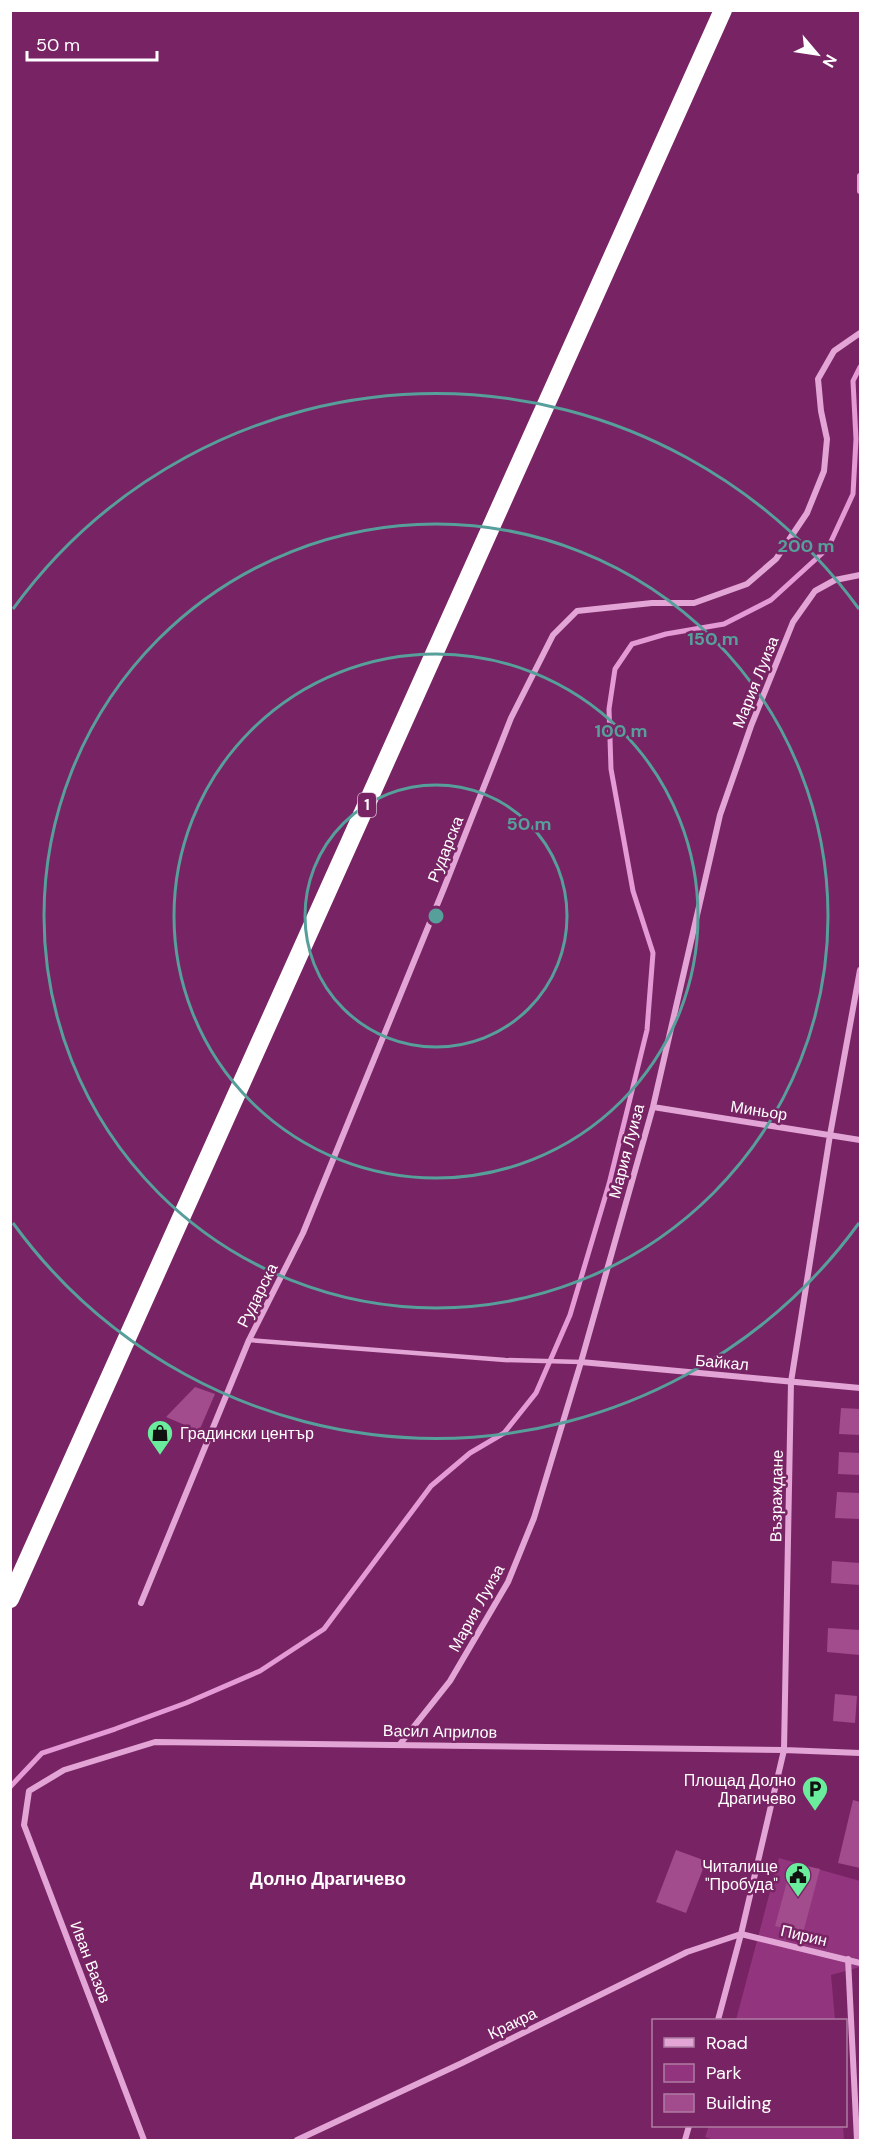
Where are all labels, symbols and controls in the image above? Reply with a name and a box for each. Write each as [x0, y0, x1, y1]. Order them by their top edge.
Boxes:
scale bar [27, 24, 158, 62]
north arrow [787, 24, 847, 84]
text: 50 m [36, 33, 80, 57]
text: N [818, 51, 842, 71]
text: 200 m [778, 534, 834, 558]
text: 150 m [687, 627, 739, 651]
street label: Мария Луиза [728, 633, 783, 731]
text: 100 m [594, 719, 648, 743]
road number: 1 [358, 793, 376, 817]
text: 50 m [506, 812, 552, 836]
street label: Рударска [423, 813, 468, 885]
centre of rings [426, 906, 446, 926]
street label: Миньор [729, 1096, 789, 1125]
street label: Мария Луиза [604, 1101, 649, 1201]
street label: Рударска [232, 1259, 283, 1331]
street label: Байкал [694, 1350, 750, 1375]
shop icon: Градински център [145, 1418, 175, 1456]
place label: Градински център [180, 1423, 314, 1444]
street label: Възраждане [765, 1449, 788, 1542]
street label: Мария Луиза [444, 1561, 509, 1656]
street label: Васил Априлов [383, 1720, 497, 1743]
place label: Площад Долно Драгичево [684, 1770, 796, 1809]
parking icon: Площад Долно Драгичево [800, 1774, 830, 1812]
place label: Читалище "Пробуда" [702, 1856, 778, 1895]
public building icon: Читалище "Пробуда" [783, 1860, 813, 1898]
district label: Долно Драгичево [250, 1867, 406, 1891]
street label: Иван Вазов [65, 1918, 116, 2006]
street label: Пирин [779, 1920, 829, 1951]
street label: Кракра [484, 2003, 540, 2044]
legend [652, 2019, 847, 2127]
text: Road [706, 2031, 748, 2055]
text: Park [706, 2061, 742, 2085]
text: Building [706, 2091, 771, 2115]

